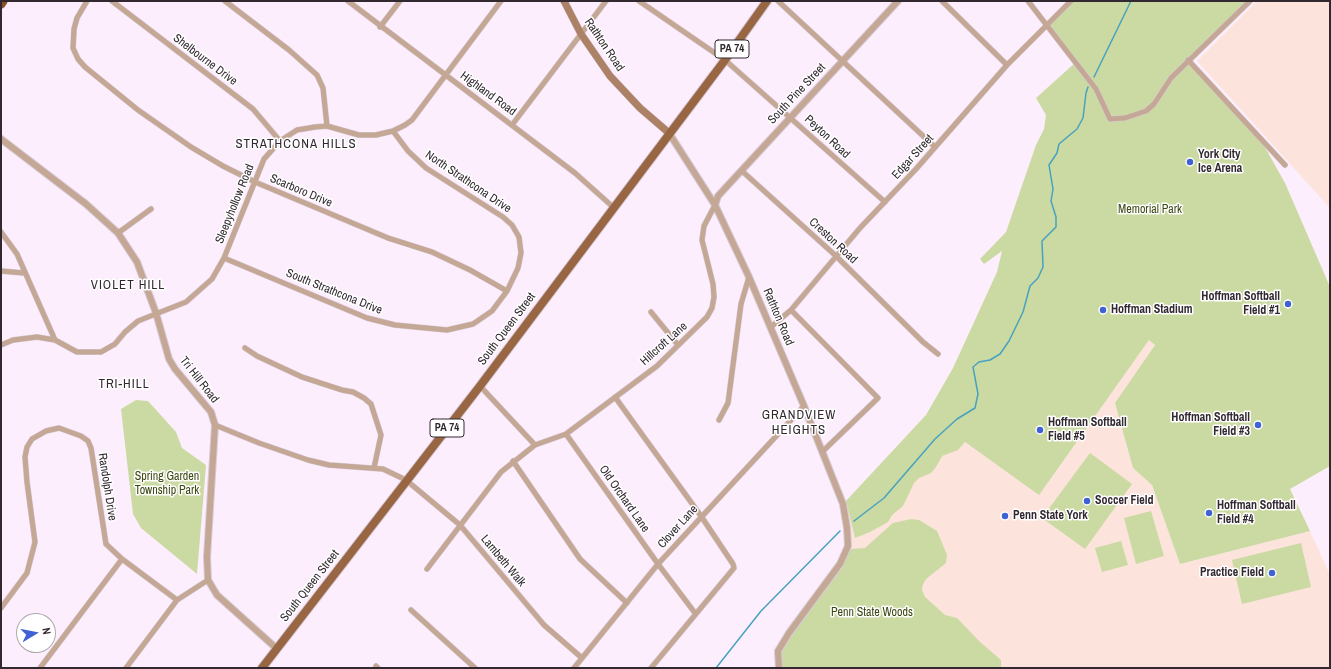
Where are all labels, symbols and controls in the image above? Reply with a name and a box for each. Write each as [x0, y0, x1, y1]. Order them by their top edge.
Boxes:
street label: Rathton Road [581, 16, 627, 74]
street label: Shelbourne Drive [170, 31, 240, 89]
road number: PA 74 [715, 40, 749, 58]
street label: South Pine Street [765, 61, 829, 127]
street label: Highland Road [457, 69, 519, 119]
street label: Peyton Road [801, 112, 853, 162]
street label: Edgar Street [889, 132, 937, 182]
district label: STRATHCONA HILLS [235, 137, 357, 153]
street label: North Strathcona Drive [422, 148, 514, 216]
place label: York City Ice Arena [1198, 148, 1242, 176]
marker: York City Ice Arena [1185, 157, 1195, 167]
street label: Sleepyhollow Road [213, 162, 257, 246]
street label: Scarboro Drive [268, 171, 334, 211]
park label: Memorial Park [1118, 203, 1182, 217]
street label: Creston Road [806, 215, 860, 267]
street label: South Strathcona Drive [284, 266, 384, 318]
district label: VIOLET HILL [91, 278, 165, 294]
street label: Rathton Road [760, 286, 796, 348]
street label: South Queen Street [475, 290, 539, 368]
place label: Hoffman Softball Field #1 [1201, 290, 1280, 318]
marker: Hoffman Softball Field #1 [1283, 299, 1293, 309]
place label: Hoffman Stadium [1111, 303, 1192, 317]
marker: Hoffman Stadium [1098, 305, 1108, 315]
street label: Hillcroft Lane [638, 319, 690, 369]
street label: Tri Hill Road [176, 354, 222, 406]
district label: TRI-HILL [98, 377, 150, 393]
district label: GRANDVIEW HEIGHTS [762, 408, 836, 439]
place label: Hoffman Softball Field #3 [1171, 411, 1250, 439]
place label: Hoffman Softball Field #5 [1048, 416, 1127, 444]
road number: PA 74 [430, 419, 464, 437]
marker: Hoffman Softball Field #3 [1253, 420, 1263, 430]
marker: Hoffman Softball Field #5 [1035, 425, 1045, 435]
street label: Randolph Drive [95, 452, 119, 522]
street label: Old Orchard Lane [596, 463, 652, 535]
park label: Spring Garden Township Park [135, 470, 199, 498]
place label: Soccer Field [1095, 494, 1154, 508]
marker: Soccer Field [1082, 496, 1092, 506]
place label: Hoffman Softball Field #4 [1217, 499, 1296, 527]
street label: Clover Lane [655, 502, 701, 552]
marker: Hoffman Softball Field #4 [1204, 508, 1214, 518]
place label: Penn State York [1013, 509, 1088, 523]
marker: Penn State York [1000, 511, 1010, 521]
street label: Lambeth Walk [477, 532, 529, 590]
street label: South Queen Street [278, 547, 342, 625]
place label: Practice Field [1200, 566, 1264, 580]
marker: Practice Field [1267, 568, 1277, 578]
park label: Penn State Woods [831, 606, 913, 620]
north arrow [16, 613, 56, 653]
text: N [39, 627, 54, 636]

